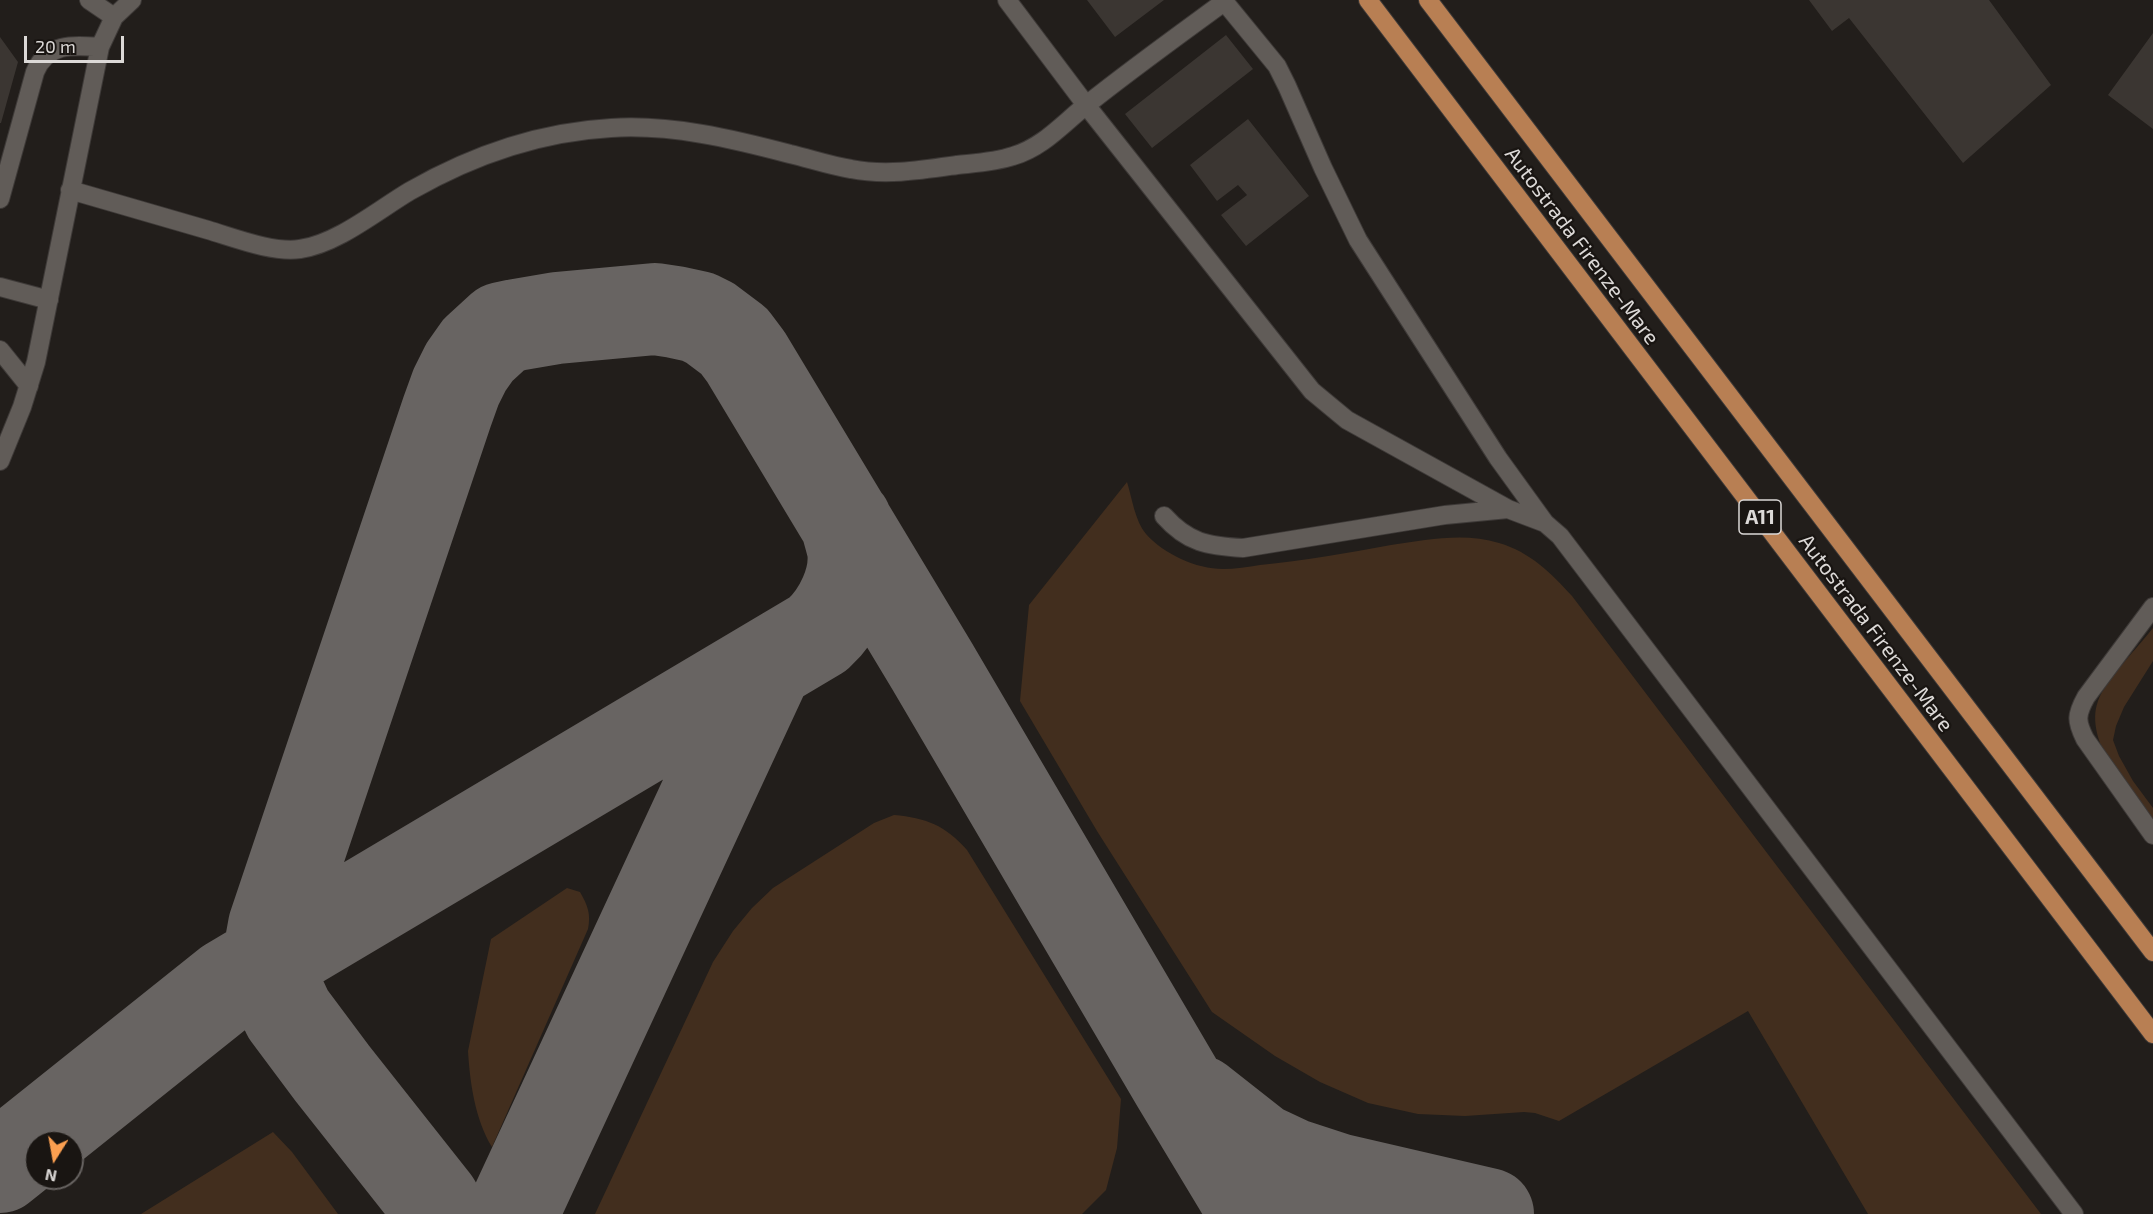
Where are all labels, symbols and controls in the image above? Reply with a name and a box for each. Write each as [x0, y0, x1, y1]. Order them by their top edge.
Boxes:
scale bar [27, 24, 128, 62]
text: 20 m [35, 35, 76, 57]
street label: Autostrada Firenze-Mare [1499, 142, 1665, 350]
road number: A11 [1739, 500, 1781, 534]
street label: Autostrada Firenze-Mare [1793, 529, 1959, 737]
north arrow [24, 1130, 84, 1190]
text: N [43, 1166, 58, 1187]

